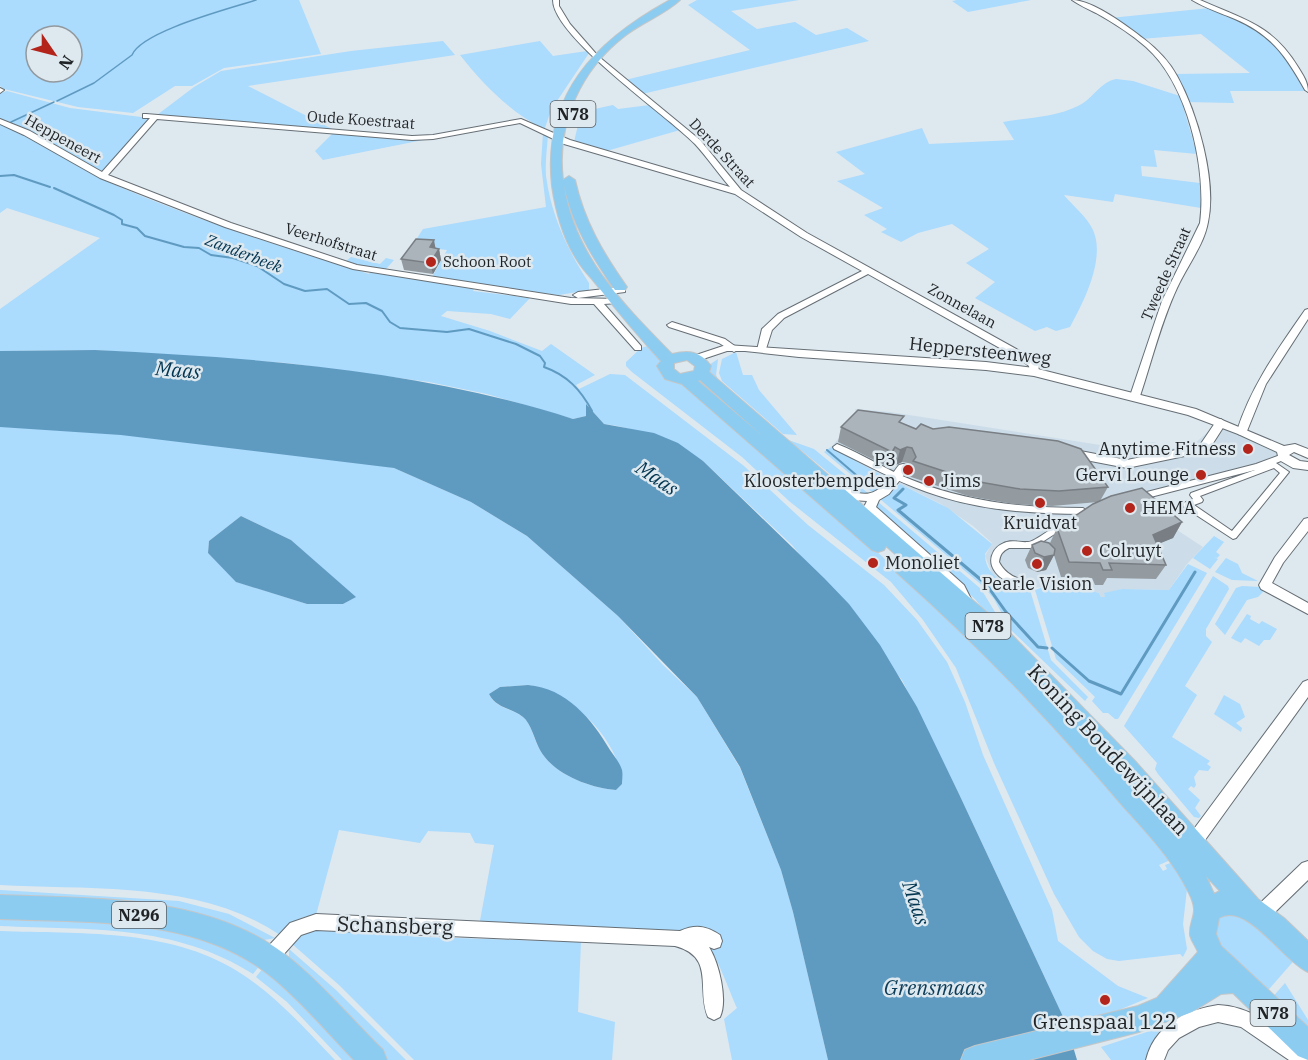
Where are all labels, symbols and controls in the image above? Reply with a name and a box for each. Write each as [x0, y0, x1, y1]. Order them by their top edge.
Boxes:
north arrow [24, 24, 84, 84]
text: N [54, 52, 78, 74]
road number: N78 [550, 101, 596, 127]
street label: Oude Koestraat [306, 106, 416, 133]
street label: Heppeneert [22, 110, 105, 167]
street label: Derde Straat [685, 114, 759, 191]
street label: Veerhofstraat [283, 218, 380, 265]
street label: Tweede Straat [1136, 224, 1195, 324]
water label: Zanderbeek [202, 229, 286, 277]
place label: Schoon Root [443, 252, 531, 271]
marker: Schoon Root [424, 255, 438, 269]
street label: Zonnelaan [925, 279, 1000, 332]
street label: Heppersteenweg [908, 332, 1052, 369]
water label: Maas [153, 354, 202, 385]
place label: Anytime Fitness [1098, 437, 1236, 460]
marker: Anytime Fitness [1241, 442, 1255, 456]
place label: P3 Kloosterbempden [744, 448, 896, 492]
water label: Maas [630, 453, 684, 502]
marker: P3 Kloosterbempden [901, 463, 915, 477]
place label: Gervi Lounge [1076, 463, 1189, 486]
marker: Gervi Lounge [1194, 468, 1208, 482]
place label: Jims [941, 469, 981, 492]
marker: Jims [922, 474, 936, 488]
marker: Kruidvat [1033, 496, 1047, 510]
place label: HEMA [1142, 496, 1196, 519]
marker: HEMA [1123, 501, 1137, 515]
place label: Kruidvat [1003, 511, 1077, 534]
place label: Colruyt [1099, 539, 1162, 562]
marker: Colruyt [1080, 544, 1094, 558]
place label: Monoliet [885, 551, 960, 574]
marker: Monoliet [866, 556, 880, 570]
marker: Pearle Vision [1030, 557, 1044, 571]
place label: Pearle Vision [981, 572, 1093, 595]
road number: N78 [966, 613, 1010, 639]
street label: Koning Boudewijnlaan [1022, 658, 1195, 841]
water label: Maas [896, 876, 937, 929]
road number: N296 [112, 902, 166, 928]
street label: Schansberg [336, 909, 454, 941]
park label: Grensmaas [884, 973, 985, 1001]
marker: Grenspaal 122 [1098, 993, 1112, 1007]
road number: N78 [1250, 1000, 1296, 1026]
place label: Grenspaal 122 [1033, 1007, 1177, 1035]

